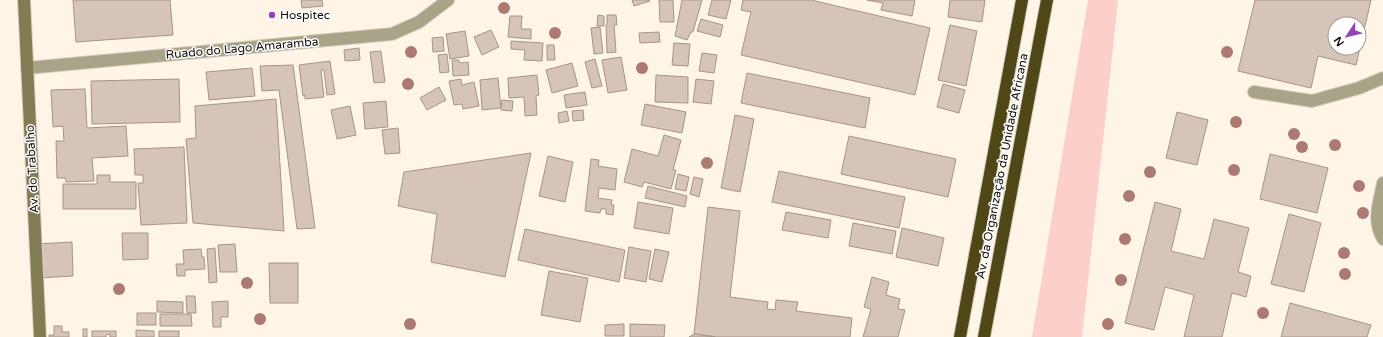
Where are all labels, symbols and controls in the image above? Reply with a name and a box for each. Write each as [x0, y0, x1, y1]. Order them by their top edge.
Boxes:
place label: Hospitec [280, 8, 330, 22]
marker: Hospitec [267, 10, 277, 20]
north arrow [1327, 16, 1367, 56]
street label: Ruado do Lago Amaramba [165, 34, 319, 62]
text: N [1331, 34, 1347, 49]
street label: Av. da Organização da Unidade Africana [973, 52, 1031, 280]
street label: Av. do Trabalho [23, 124, 41, 214]

